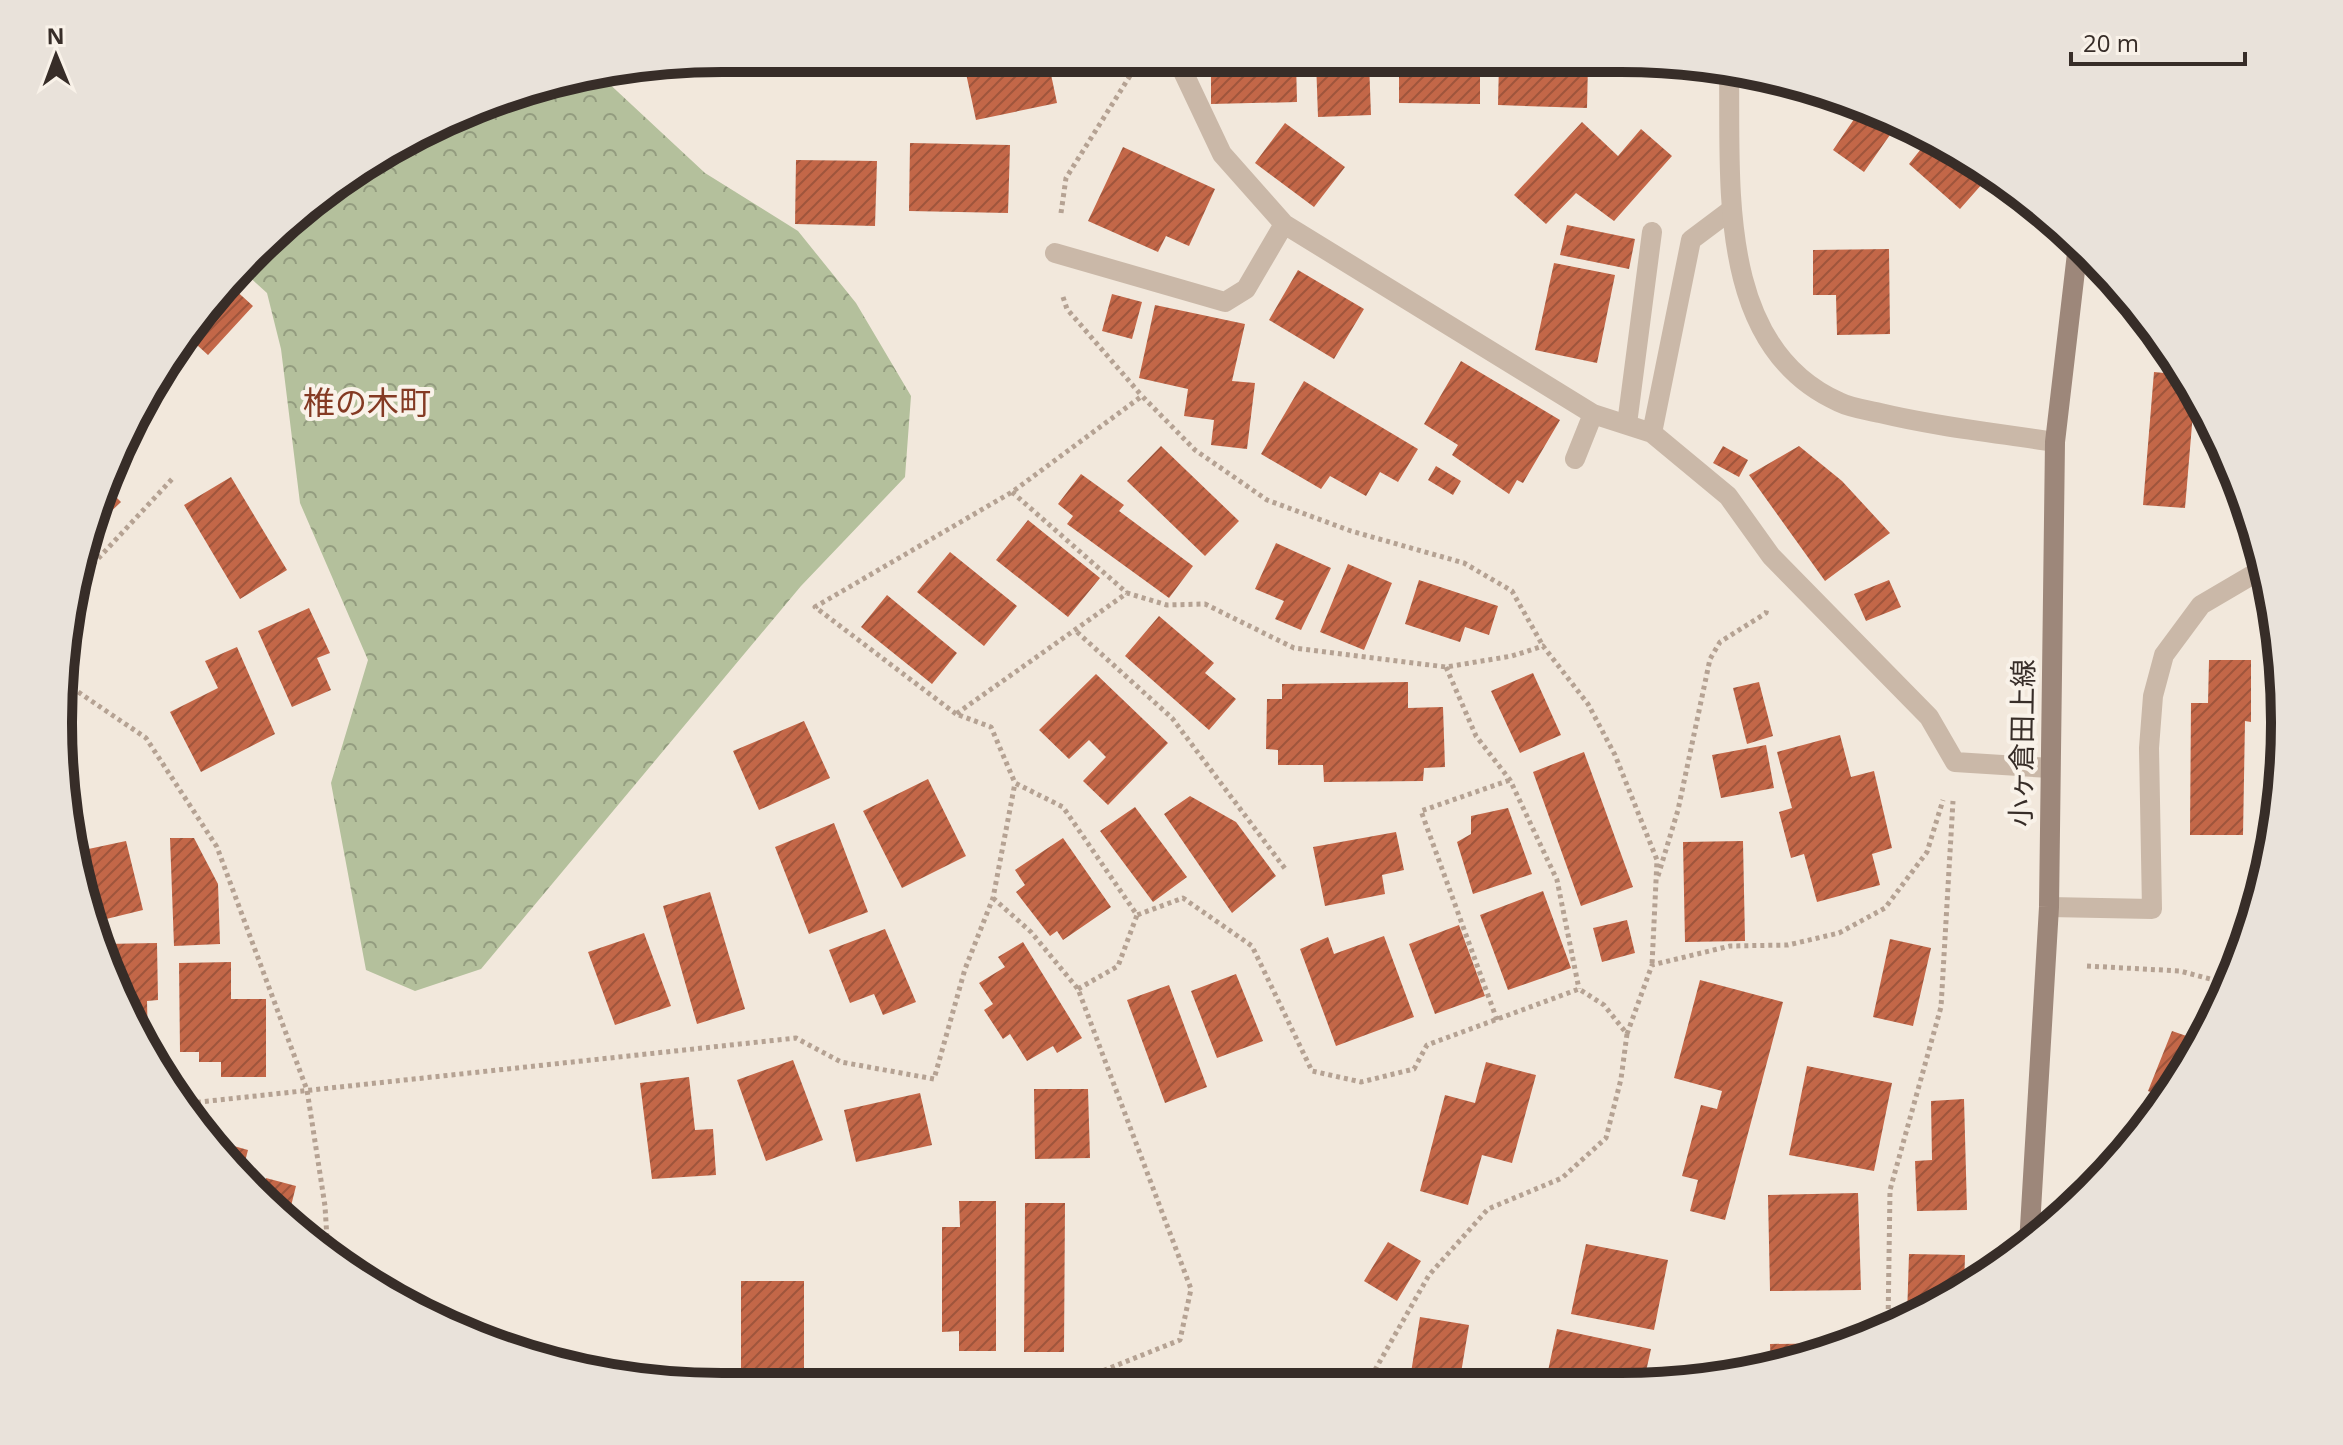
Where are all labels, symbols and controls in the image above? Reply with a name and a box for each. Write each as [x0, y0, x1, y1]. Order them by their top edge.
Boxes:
north arrow [16, 16, 96, 96]
scale bar [2071, 16, 2245, 66]
text: N [46, 20, 65, 50]
text: 20 m [2083, 26, 2139, 59]
district label: 椎の木町 [303, 380, 431, 423]
street label: 小ヶ倉田上線 [2001, 659, 2041, 827]

